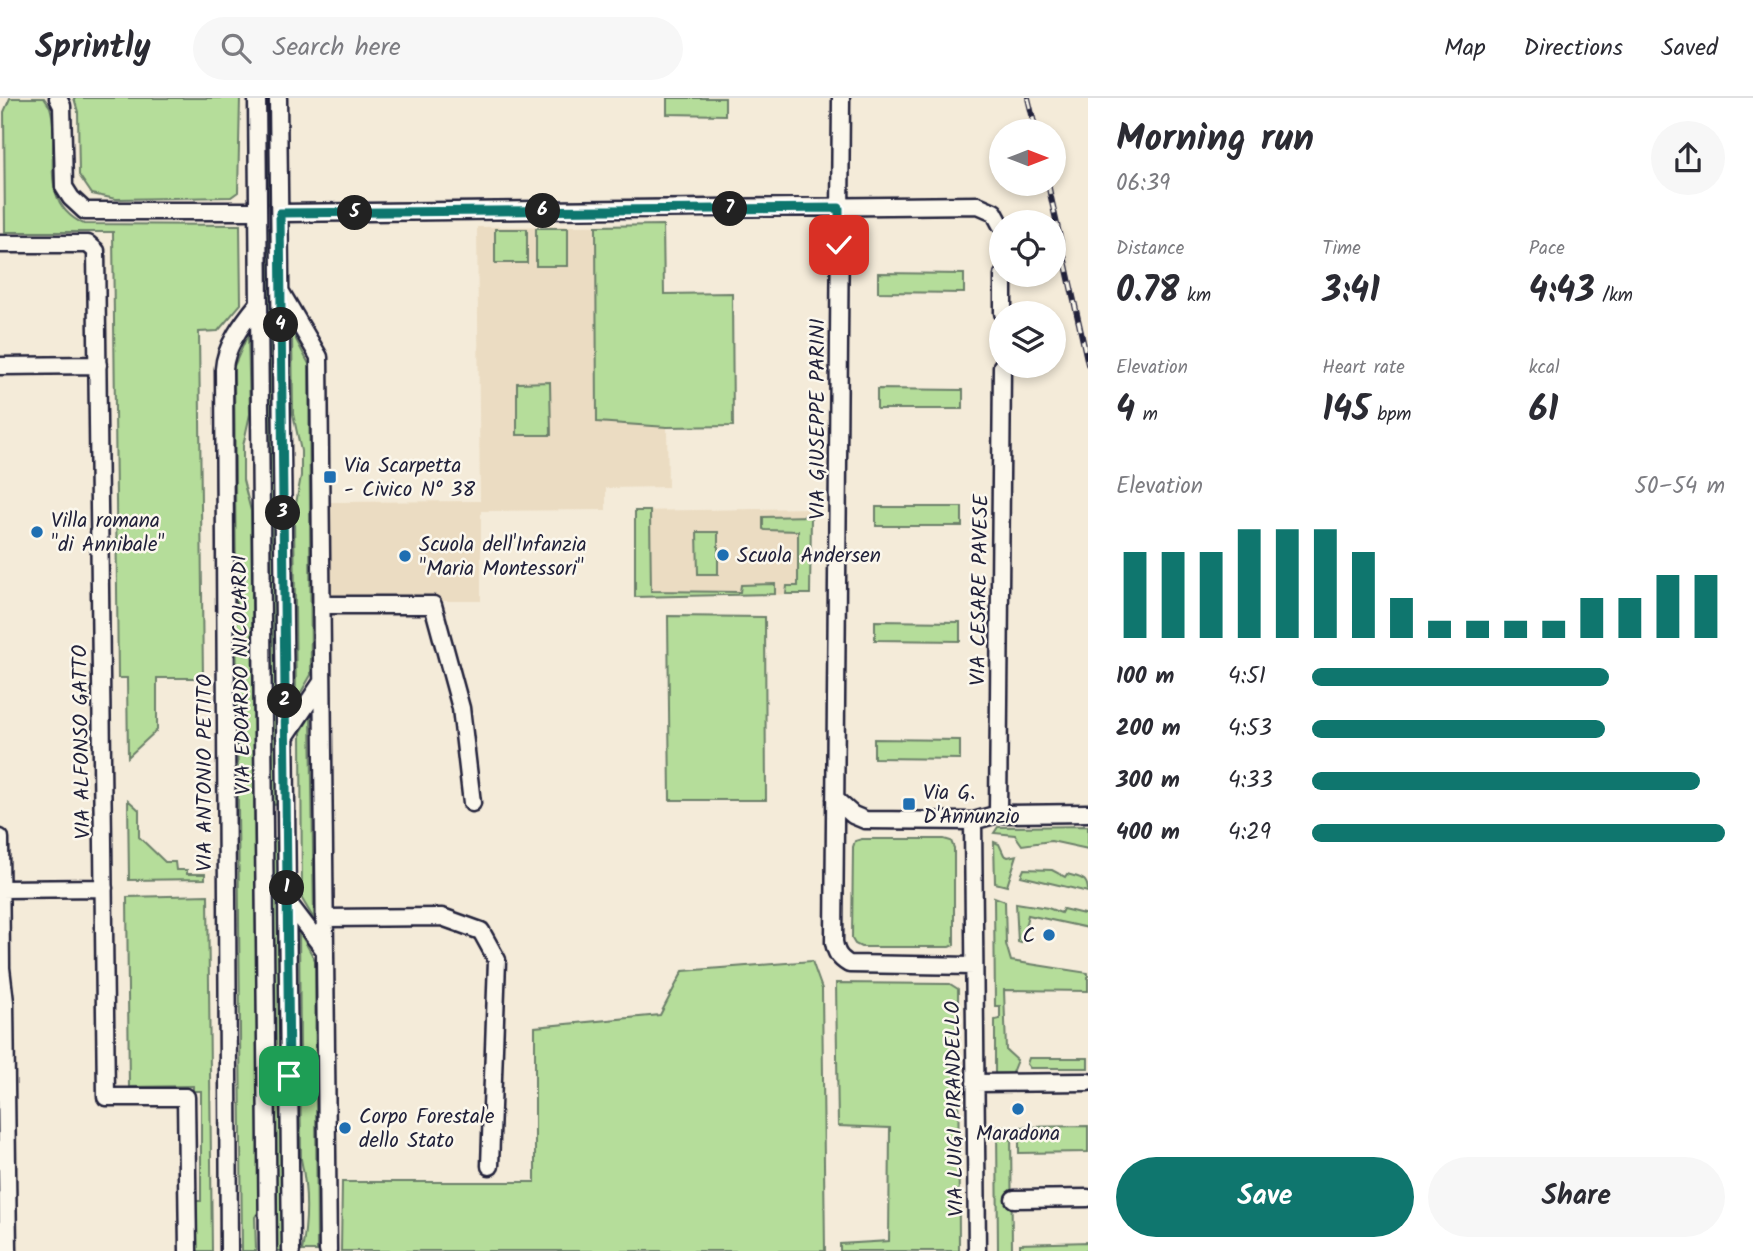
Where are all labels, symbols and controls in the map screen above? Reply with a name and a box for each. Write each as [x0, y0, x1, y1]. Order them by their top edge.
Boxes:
search box [193, 17, 683, 80]
text: Sprintly [35, 22, 151, 75]
text: Search here [273, 27, 401, 69]
icon: search [217, 29, 255, 67]
text: Map [1444, 29, 1486, 68]
text: Directions [1524, 29, 1623, 68]
text: Saved [1661, 29, 1718, 68]
text: Morning run [1116, 110, 1314, 170]
north arrow [989, 119, 1066, 196]
map controls [989, 119, 1066, 378]
button: share [1651, 121, 1725, 195]
text: 06:39 [1116, 166, 1170, 202]
pin: 7 [712, 192, 748, 226]
text: 7 [725, 193, 734, 223]
pin: 6 [526, 194, 560, 228]
pin: 5 [338, 195, 372, 230]
text: 6 [537, 195, 548, 225]
text: 5 [350, 197, 359, 227]
button: locate [989, 210, 1066, 287]
pin [809, 215, 869, 275]
icon: check [820, 226, 858, 264]
text: Distance [1116, 234, 1184, 264]
text: Time [1322, 234, 1361, 264]
text: Pace [1529, 234, 1565, 264]
text: 0.78 [1116, 264, 1179, 320]
text: 3:41 [1322, 264, 1380, 320]
text: 4:43 [1529, 264, 1595, 320]
text: km [1179, 281, 1211, 311]
text: /km [1595, 281, 1633, 311]
button: layers [989, 301, 1066, 378]
pin: 4 [264, 308, 298, 342]
text: 4 [275, 309, 286, 339]
street label: VIA GIUSEPPE PARINI [802, 318, 835, 520]
text: Elevation [1116, 353, 1188, 383]
text: Heart rate [1322, 353, 1405, 383]
text: kcal [1529, 353, 1560, 383]
text: 4 [1116, 383, 1135, 439]
text: 145 [1322, 383, 1370, 439]
text: 61 [1529, 383, 1558, 439]
text: m [1135, 400, 1158, 430]
text: bpm [1370, 400, 1412, 430]
place label: Via Scarpetta - Civico N° 38 [344, 450, 476, 507]
marker: Via Scarpetta - Civico N° 38 [322, 469, 338, 485]
text: Elevation [1116, 469, 1203, 505]
text: 50–54 m [1635, 469, 1725, 505]
street label: VIA CESARE PAVESE [962, 493, 999, 686]
pin: 3 [266, 496, 300, 530]
text: 3 [277, 497, 288, 527]
place label: Villa romana "di Annibale" [51, 505, 164, 562]
marker: Villa romana "di Annibale" [29, 524, 45, 540]
place label: Scuola dell'Infanzia "Maria Montessori" [419, 529, 587, 586]
place label: Scuola Andersen [737, 540, 881, 573]
marker: Scuola Andersen [715, 547, 731, 563]
marker: Scuola dell'Infanzia "Maria Montessori" [397, 548, 413, 564]
street label: VIA EDOARDO NICOLARDI [224, 555, 261, 795]
street label: VIA ALFONSO GATTO [64, 644, 101, 840]
text: 100 m [1116, 659, 1174, 695]
text: 4:51 [1228, 659, 1266, 695]
street label: VIA ANTONIO PETITO [189, 674, 222, 872]
pin: 2 [268, 684, 302, 718]
text: 2 [279, 685, 290, 715]
text: 200 m [1116, 711, 1181, 747]
text: 4:53 [1228, 711, 1272, 747]
text: 300 m [1116, 763, 1180, 799]
text: 4:33 [1228, 763, 1273, 799]
place label: Via G. D'Annunzio [923, 777, 1020, 834]
marker: Via G. D'Annunzio [901, 796, 917, 812]
text: 400 m [1116, 815, 1180, 851]
text: 4:29 [1228, 815, 1271, 851]
pin: 1 [270, 870, 304, 906]
text: 1 [284, 872, 289, 902]
place label: C [1022, 920, 1035, 953]
marker: C [1041, 927, 1057, 943]
street label: VIA LUIGI PIRANDELLO [937, 1001, 974, 1217]
pin [259, 1046, 319, 1106]
icon: arrive [270, 1057, 308, 1095]
place label: Corpo Forestale dello Stato [359, 1101, 495, 1158]
marker: Maradona [1010, 1101, 1026, 1117]
place label: Maradona [976, 1118, 1060, 1151]
marker: Corpo Forestale dello Stato [337, 1120, 353, 1136]
button: Save [1116, 1157, 1414, 1237]
button: Share [1428, 1157, 1725, 1237]

